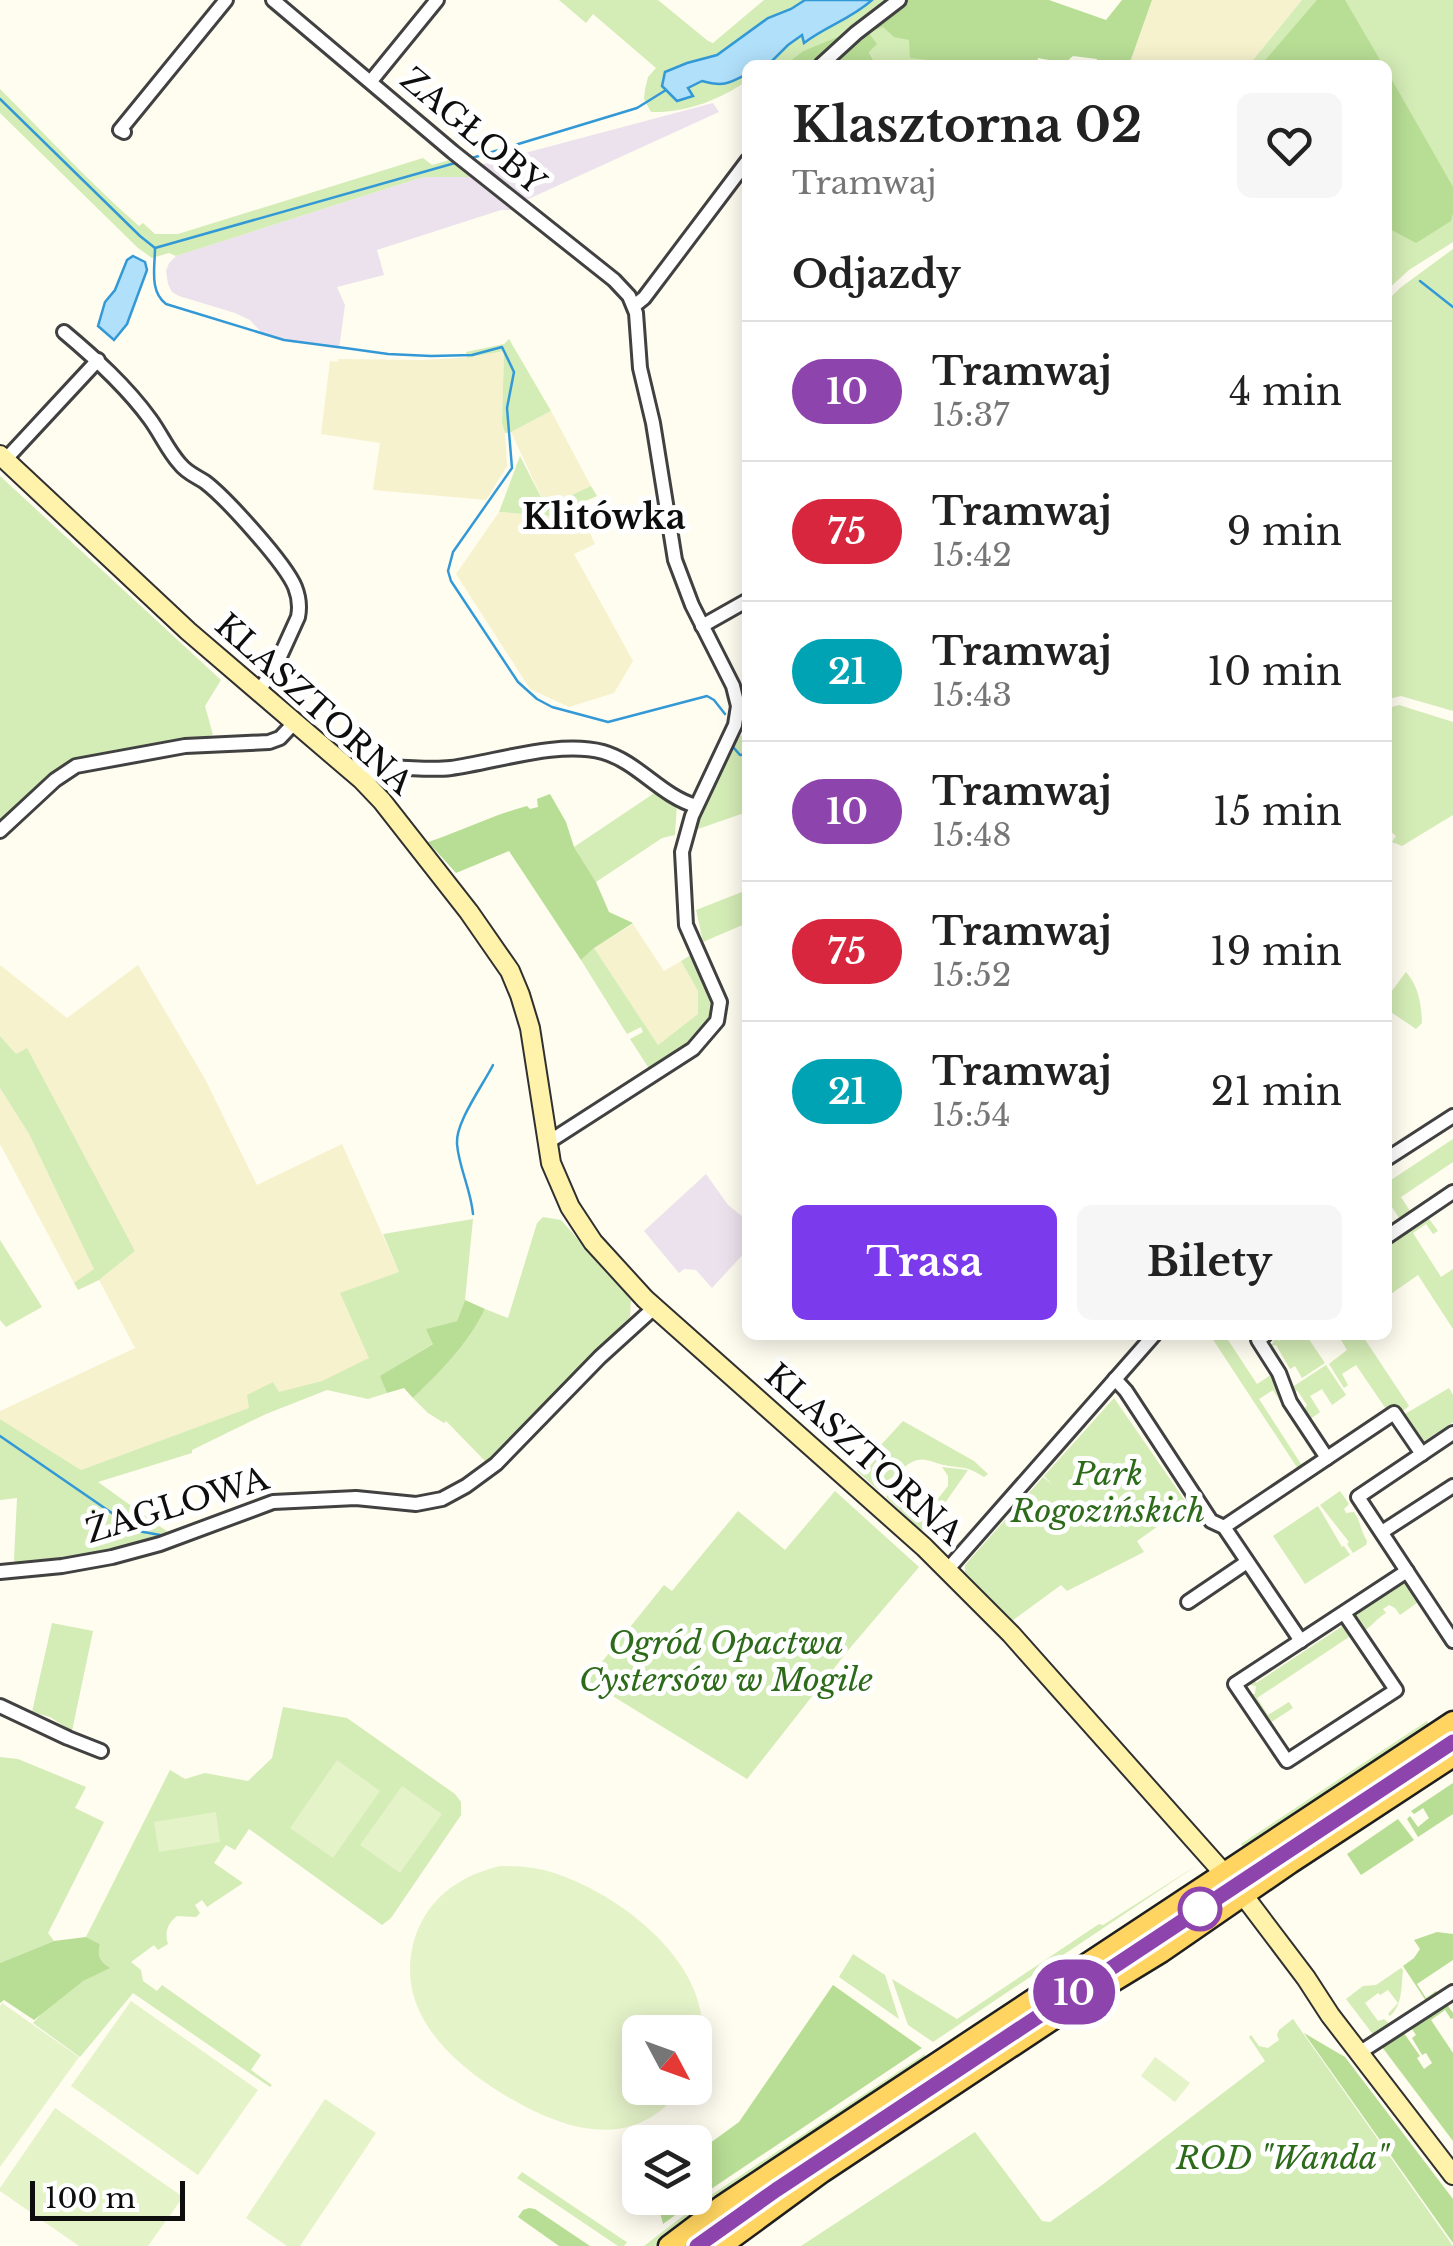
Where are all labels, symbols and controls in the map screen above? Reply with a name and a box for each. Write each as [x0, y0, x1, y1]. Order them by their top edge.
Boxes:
street label: ZAGŁOBY [393, 59, 554, 203]
button: heart [1237, 93, 1342, 198]
text: Klasztorna 02 [792, 95, 1142, 155]
text: Tramwaj [792, 163, 937, 203]
text: Odjazdy [792, 251, 961, 298]
text: Tramwaj [932, 348, 1112, 395]
text: 4 min [1229, 368, 1342, 415]
text: 10 [826, 370, 868, 413]
text: 15:37 [932, 395, 1009, 435]
text: Tramwaj [932, 488, 1112, 535]
district label: Klitówka [522, 495, 686, 538]
text: 9 min [1227, 508, 1342, 555]
text: 75 [828, 510, 866, 553]
text: 15:42 [932, 535, 1012, 575]
street label: KLASZTORNA [207, 605, 422, 804]
text: Tramwaj [932, 628, 1112, 675]
text: 10 min [1207, 648, 1342, 695]
text: 21 [828, 650, 866, 693]
text: 15:43 [932, 675, 1012, 715]
text: Tramwaj [932, 768, 1112, 815]
text: 15 min [1213, 788, 1342, 835]
text: 10 [826, 790, 868, 833]
text: 15:48 [932, 815, 1012, 855]
text: Tramwaj [932, 908, 1112, 955]
text: 19 min [1210, 928, 1342, 975]
text: 75 [828, 930, 866, 973]
text: 15:52 [932, 955, 1011, 995]
text: Tramwaj [932, 1048, 1112, 1095]
text: 21 min [1211, 1068, 1342, 1115]
text: 21 [828, 1070, 866, 1113]
text: 15:54 [932, 1095, 1010, 1135]
button: Trasa [792, 1205, 1057, 1320]
button: Bilety [1077, 1205, 1342, 1320]
street label: KLASZTORNA [757, 1355, 972, 1554]
park label: Park Rogozińskich [1010, 1454, 1205, 1531]
street label: ŻAGLOWA [81, 1458, 274, 1552]
park label: Ogród Opactwa Cystersów w Mogile [579, 1623, 873, 1700]
unlabelled marker [1179, 1888, 1221, 1930]
line badge: 10 [1029, 1960, 1119, 2024]
text: 10 [1053, 1971, 1095, 2014]
north arrow [622, 2015, 712, 2105]
map controls [622, 2015, 712, 2215]
button: layers [622, 2125, 712, 2215]
park label: ROD "Wanda" [1175, 2138, 1391, 2178]
scale bar [30, 2176, 185, 2220]
text: 100 m [45, 2181, 136, 2216]

